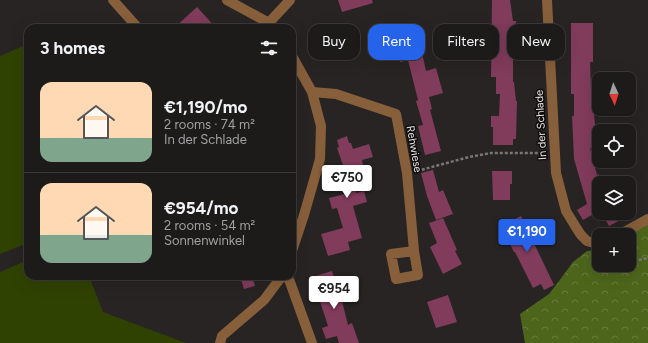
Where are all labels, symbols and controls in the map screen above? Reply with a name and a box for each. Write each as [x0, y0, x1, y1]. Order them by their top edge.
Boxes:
chip: Buy [308, 24, 360, 60]
chip: Rent [368, 24, 425, 60]
chip: Filters [433, 24, 499, 60]
chip: New [507, 24, 565, 60]
icon: filters [258, 37, 280, 59]
text: 3 homes [40, 38, 105, 58]
north arrow [592, 72, 636, 116]
map controls [592, 72, 636, 272]
street label: In der Schlade [533, 90, 549, 160]
text: €1,190/mo [164, 97, 247, 117]
icon: home [72, 98, 120, 146]
text: 2 rooms · 74 m² [164, 117, 255, 132]
button: locate [592, 124, 636, 168]
street label: Rehwiese [403, 125, 425, 173]
text: In der Schlade [164, 132, 247, 147]
pin: €750 [323, 165, 371, 199]
text: €750 [331, 170, 363, 185]
button: layers [592, 176, 636, 220]
text: €954/mo [164, 198, 238, 218]
icon: home [72, 199, 120, 247]
text: 2 rooms · 54 m² [164, 218, 255, 233]
pin: €1,190 [494, 219, 560, 253]
text: €1,190 [507, 224, 547, 239]
button: + [592, 228, 636, 272]
text: Sonnenwinkel [164, 233, 245, 248]
pin: €954 [310, 276, 358, 310]
text: €954 [318, 281, 350, 296]

